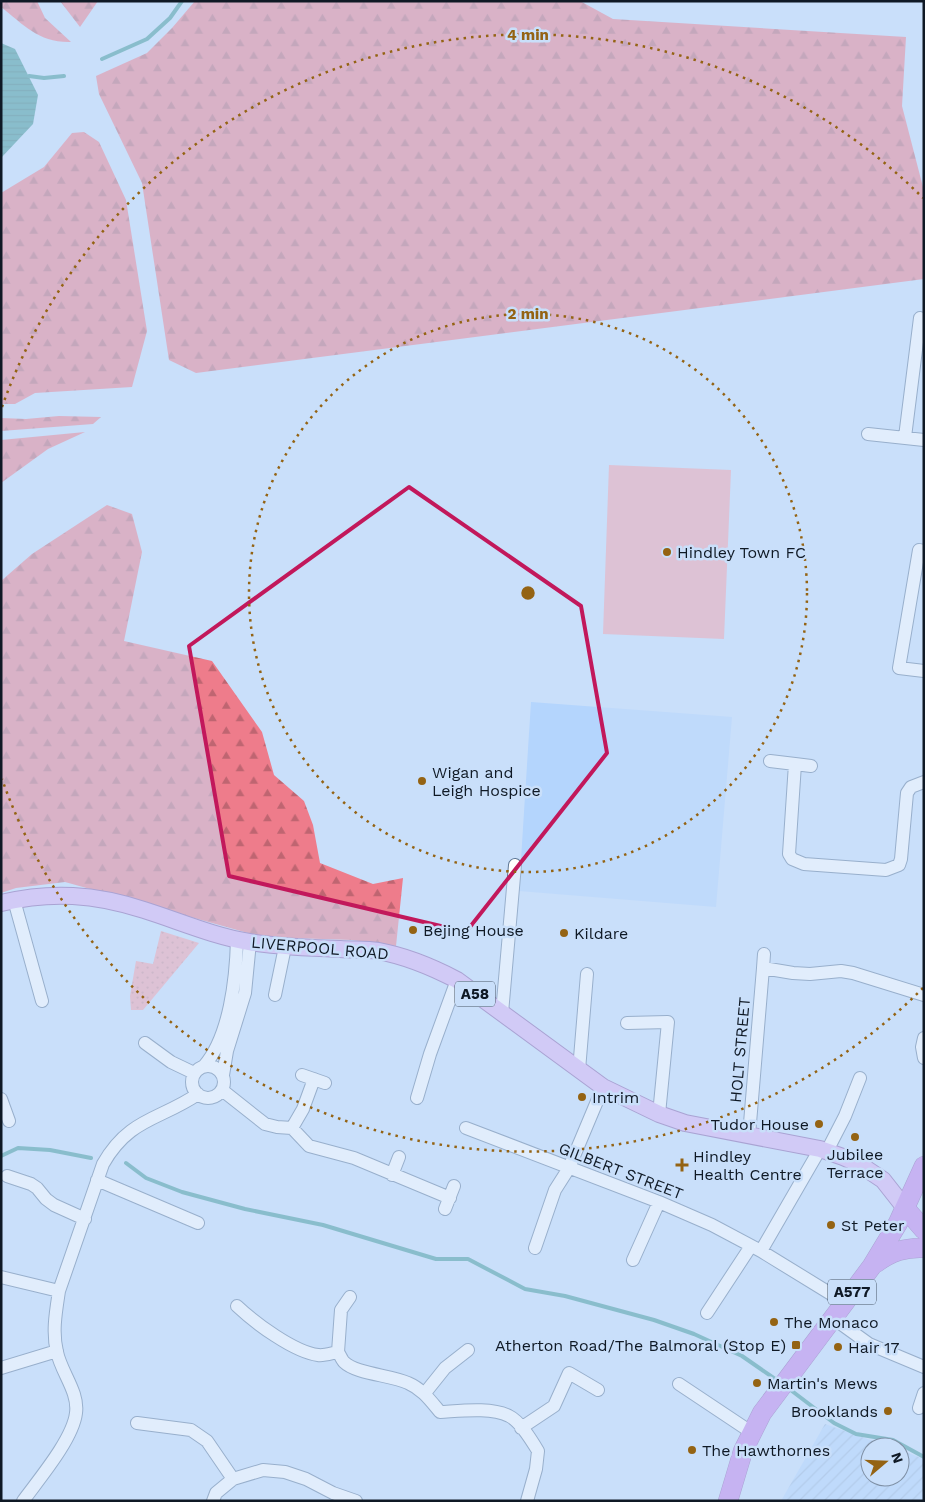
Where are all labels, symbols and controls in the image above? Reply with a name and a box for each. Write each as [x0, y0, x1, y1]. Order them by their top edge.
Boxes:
text: 4 min [507, 26, 549, 44]
text: 2 min [507, 305, 549, 323]
place label: Hindley Town FC [677, 543, 806, 562]
marker: Hindley Town FC [661, 546, 673, 558]
centre of rings [519, 584, 537, 602]
place label: Wigan and Leigh Hospice [432, 763, 541, 800]
marker: Wigan and Leigh Hospice [416, 775, 428, 787]
place label: Bejing House [423, 921, 524, 940]
marker: Bejing House [407, 924, 419, 936]
place label: Kildare [574, 924, 628, 943]
marker: Kildare [558, 927, 570, 939]
street label: LIVERPOOL ROAD [250, 933, 390, 963]
road number: A58 [455, 982, 495, 1006]
street label: HOLT STREET [726, 996, 754, 1104]
place label: Intrim [592, 1088, 639, 1107]
marker: Intrim [576, 1091, 588, 1103]
place label: Tudor House [711, 1115, 809, 1134]
marker: Tudor House [813, 1118, 825, 1130]
marker: Jubilee Terrace [849, 1131, 861, 1143]
street label: GILBERT STREET [556, 1139, 686, 1204]
place label: Jubilee Terrace [826, 1145, 884, 1182]
place label: Hindley Health Centre [693, 1147, 802, 1184]
marker: Hindley Health Centre [675, 1158, 689, 1172]
place label: St Peter [841, 1216, 905, 1235]
marker: St Peter [825, 1219, 837, 1231]
road number: A577 [828, 1280, 876, 1304]
place label: The Monaco [784, 1313, 879, 1332]
marker: The Monaco [768, 1316, 780, 1328]
place label: Atherton Road/The Balmoral (Stop E) [495, 1336, 786, 1355]
place label: Hair 17 [848, 1338, 899, 1357]
marker: Atherton Road/The Balmoral (Stop E) [790, 1339, 802, 1351]
marker: Hair 17 [832, 1341, 844, 1353]
place label: Martin's Mews [767, 1374, 878, 1393]
marker: Martin's Mews [751, 1377, 763, 1389]
place label: Brooklands [791, 1402, 878, 1421]
marker: Brooklands [882, 1405, 894, 1417]
north arrow [860, 1437, 910, 1487]
place label: The Hawthornes [702, 1441, 830, 1460]
marker: The Hawthornes [686, 1444, 698, 1456]
text: N [888, 1450, 907, 1465]

